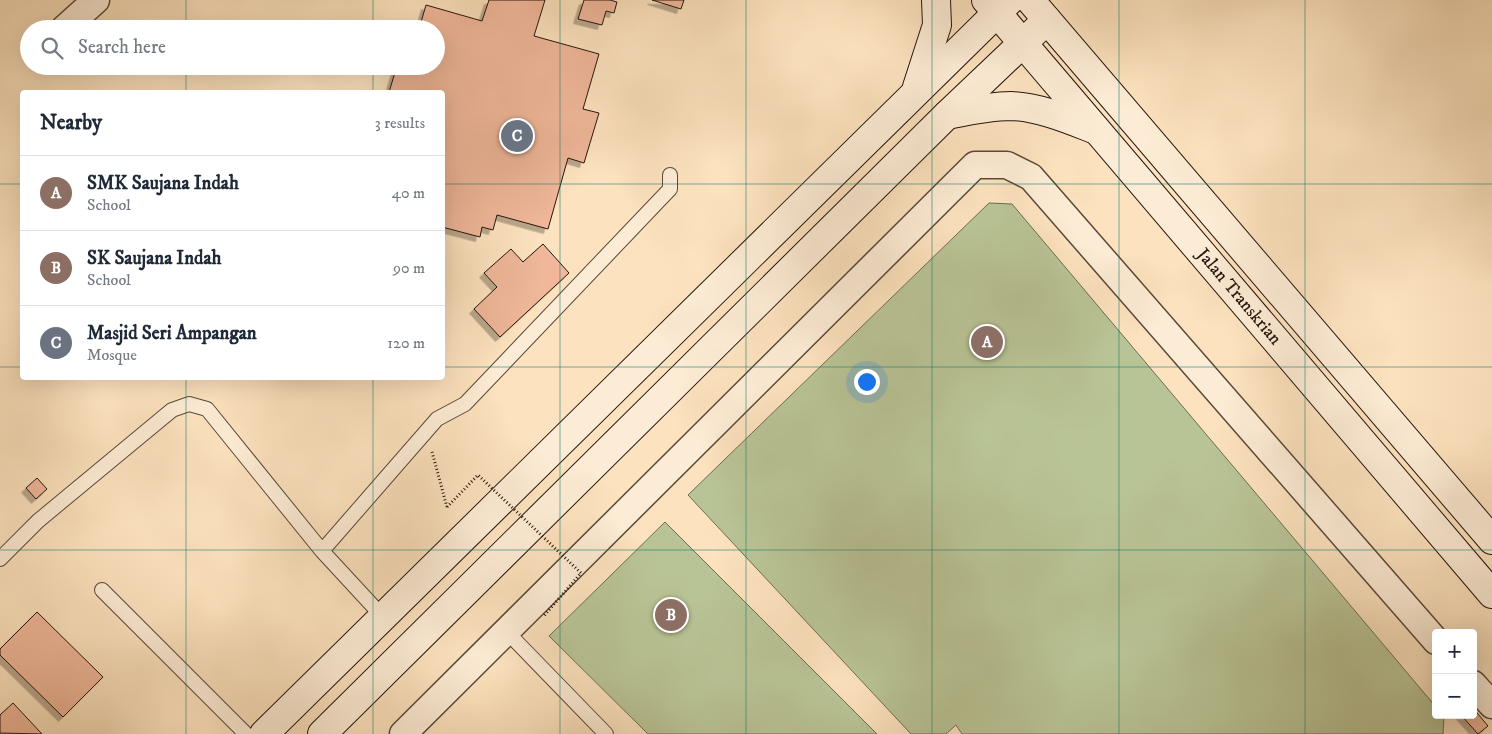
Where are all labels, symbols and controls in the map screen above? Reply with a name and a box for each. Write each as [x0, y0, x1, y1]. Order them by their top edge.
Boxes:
search box [20, 20, 445, 75]
icon: search [38, 34, 66, 62]
text: Search here [78, 36, 166, 59]
text: Nearby [40, 110, 102, 136]
text: 3 results [375, 113, 425, 133]
pin: C [501, 117, 533, 155]
text: SMK Saujana Indah [87, 172, 239, 195]
text: A [51, 183, 61, 203]
text: 40 m [392, 183, 425, 203]
text: School [87, 195, 131, 215]
street label: Jalan Transkrian [1190, 243, 1286, 350]
text: SK Saujana Indah [87, 247, 222, 270]
text: B [51, 258, 61, 278]
text: 90 m [393, 258, 425, 278]
text: School [87, 270, 131, 290]
text: Masjid Seri Ampangan [87, 322, 257, 345]
pin: A [971, 323, 1003, 361]
text: C [51, 333, 61, 353]
text: 120 m [387, 333, 425, 353]
text: Mosque [87, 345, 137, 365]
your location [854, 369, 880, 395]
pin: B [655, 596, 687, 634]
map controls [1432, 629, 1477, 719]
button: + [1432, 629, 1477, 674]
button: − [1432, 674, 1477, 719]

